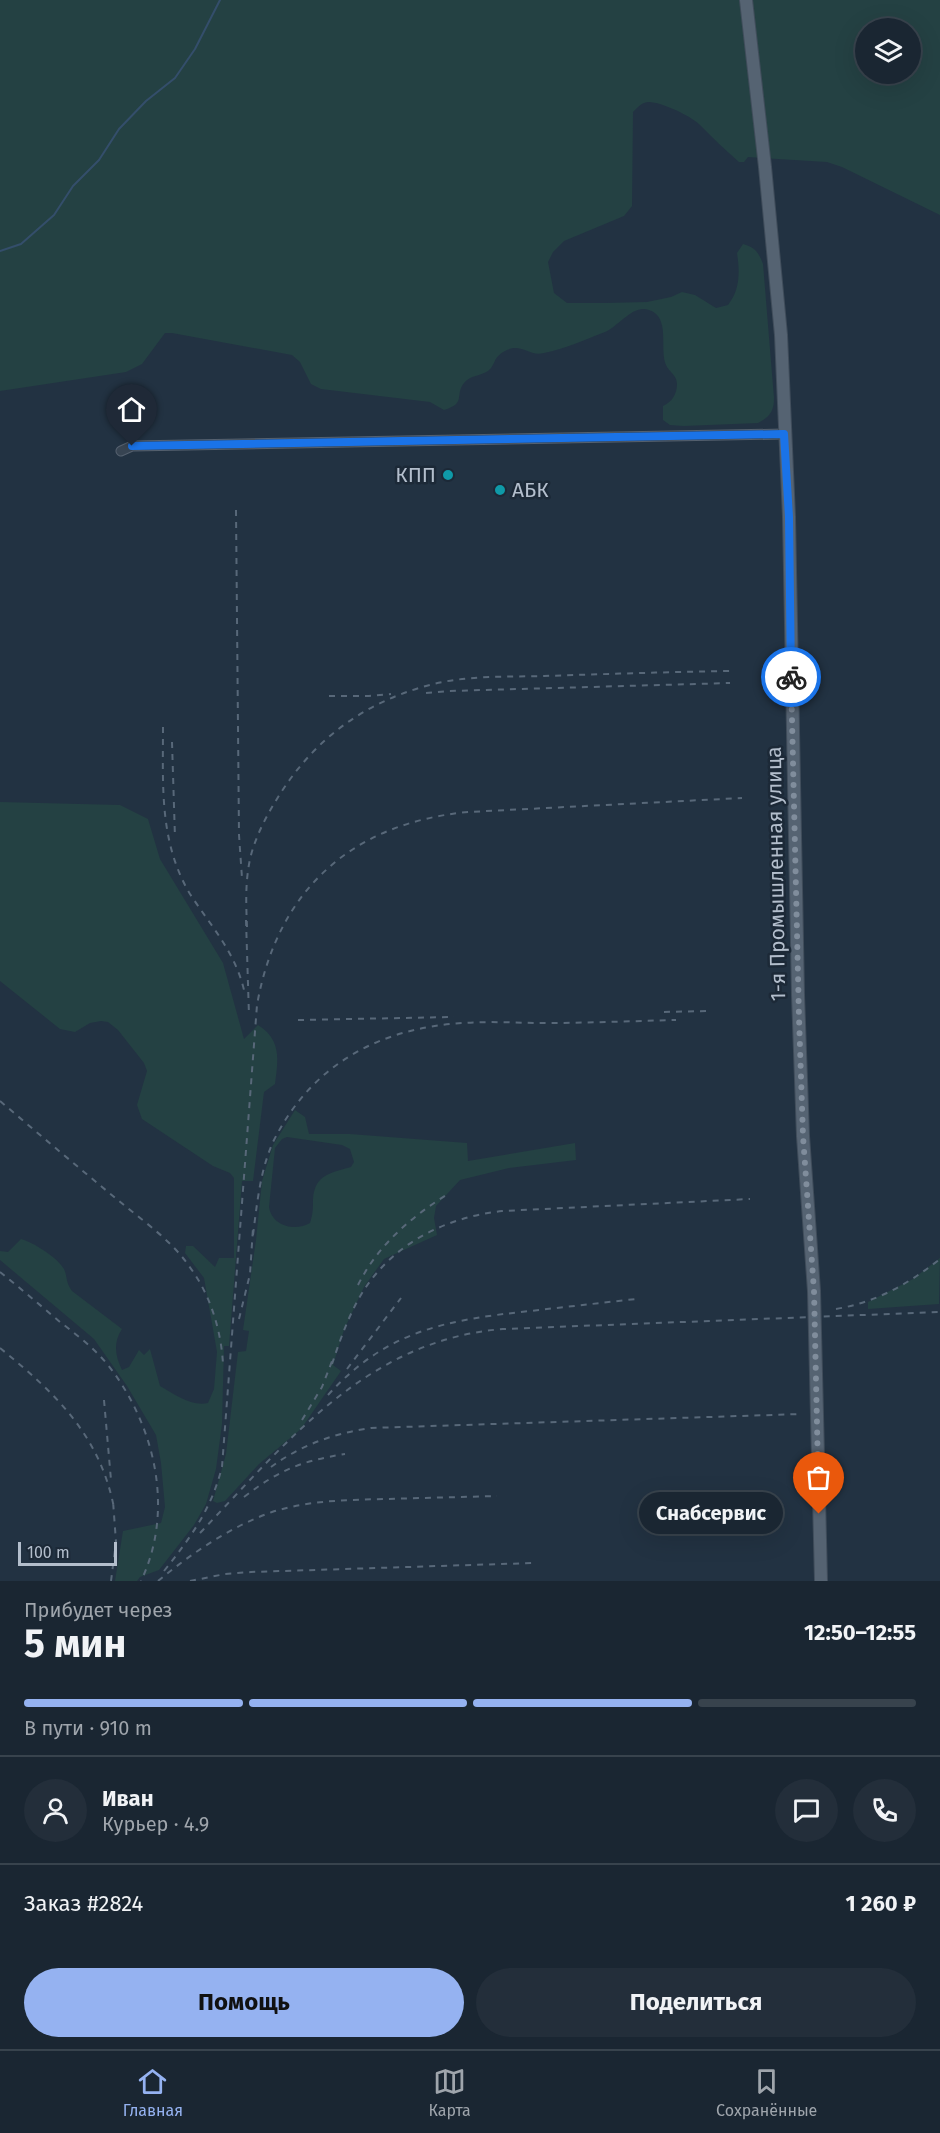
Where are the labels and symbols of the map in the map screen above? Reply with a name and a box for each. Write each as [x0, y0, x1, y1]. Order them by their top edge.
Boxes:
pin [106, 384, 157, 446]
place label: КПП [395, 462, 436, 488]
marker: КПП [441, 468, 455, 482]
place label: АБК [512, 477, 549, 503]
marker: АБК [493, 483, 507, 497]
courier [761, 647, 821, 707]
street label: 1-я Промышленная улица [761, 746, 791, 1002]
pin [793, 1452, 844, 1514]
callout: Снабсервис [639, 1493, 783, 1535]
scale bar [18, 1539, 117, 1566]

